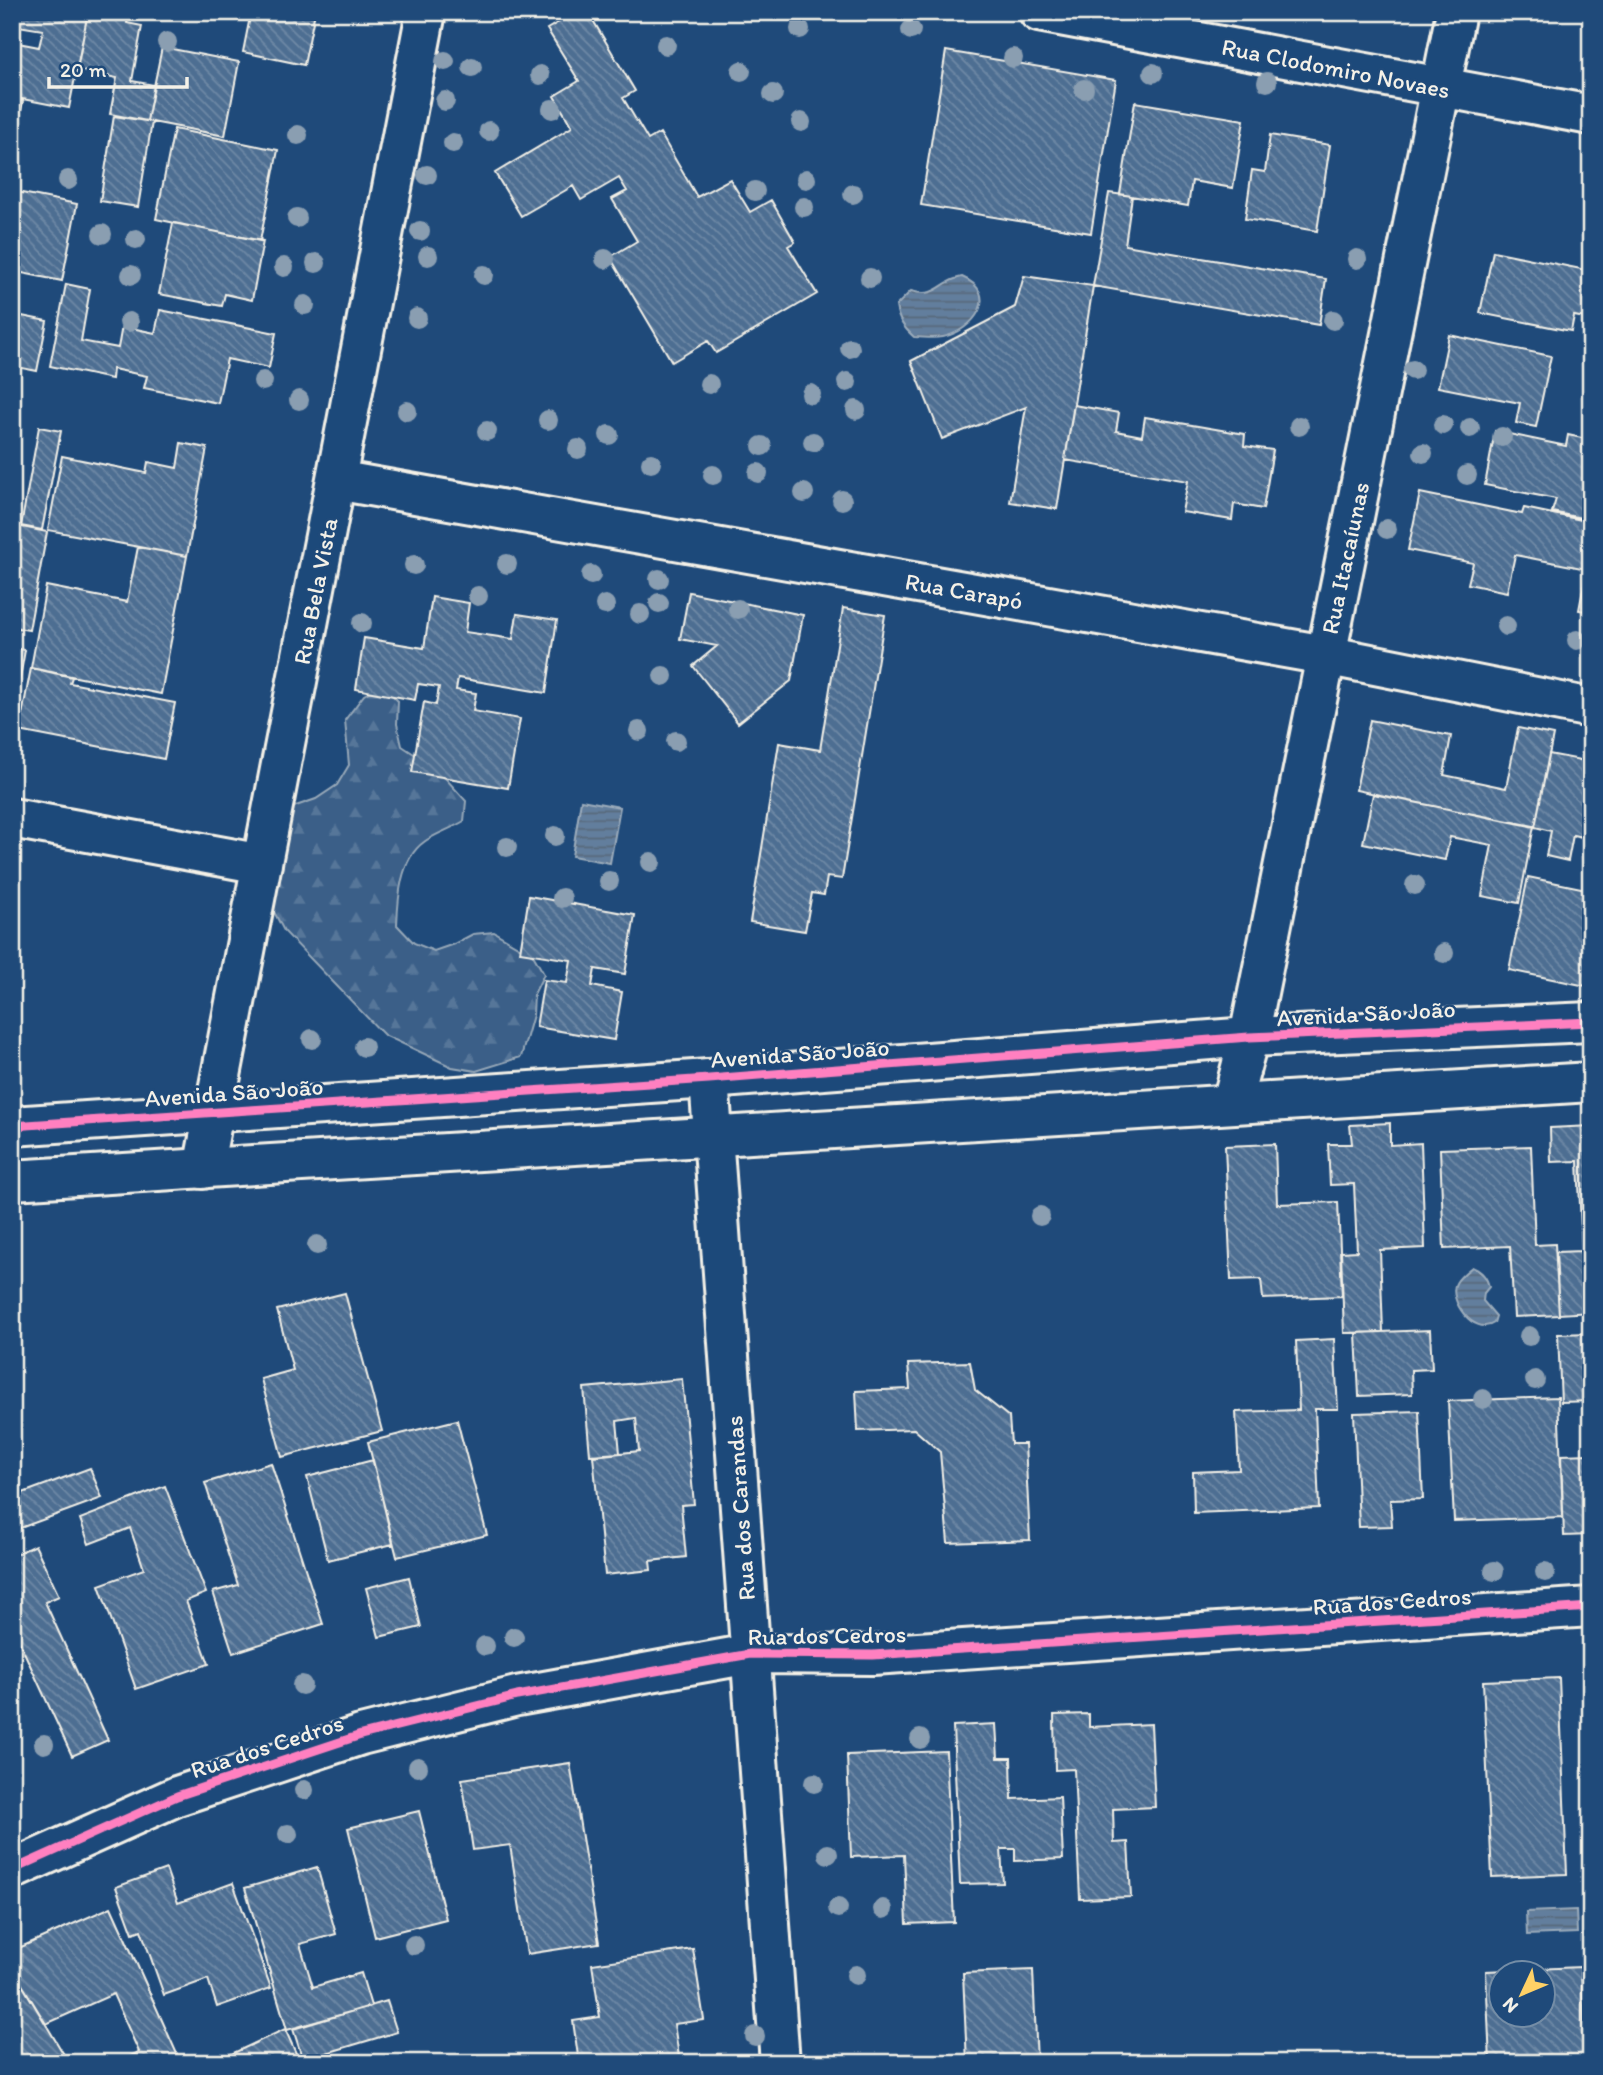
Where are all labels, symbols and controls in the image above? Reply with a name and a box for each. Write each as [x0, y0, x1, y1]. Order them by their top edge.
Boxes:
street label: Rua Clodomiro Novaes [1219, 32, 1453, 104]
scale bar [49, 46, 187, 90]
text: 20 m [60, 57, 107, 82]
street label: Rua Itacaíunas [1315, 479, 1375, 637]
street label: Rua Bela Vista [287, 515, 344, 667]
street label: Rua Carapó [903, 566, 1025, 616]
street label: Avenida São João [1276, 994, 1456, 1032]
street label: Avenida São João [710, 1032, 890, 1074]
street label: Avenida São João [144, 1071, 324, 1113]
street label: Rua dos Carandas [719, 1414, 761, 1602]
street label: Rua dos Cedros [1312, 1581, 1472, 1621]
street label: Rua dos Cedros [747, 1619, 907, 1651]
street label: Rua dos Cedros [187, 1708, 347, 1784]
north arrow [1488, 1960, 1558, 2030]
text: N [1497, 1993, 1523, 2018]

